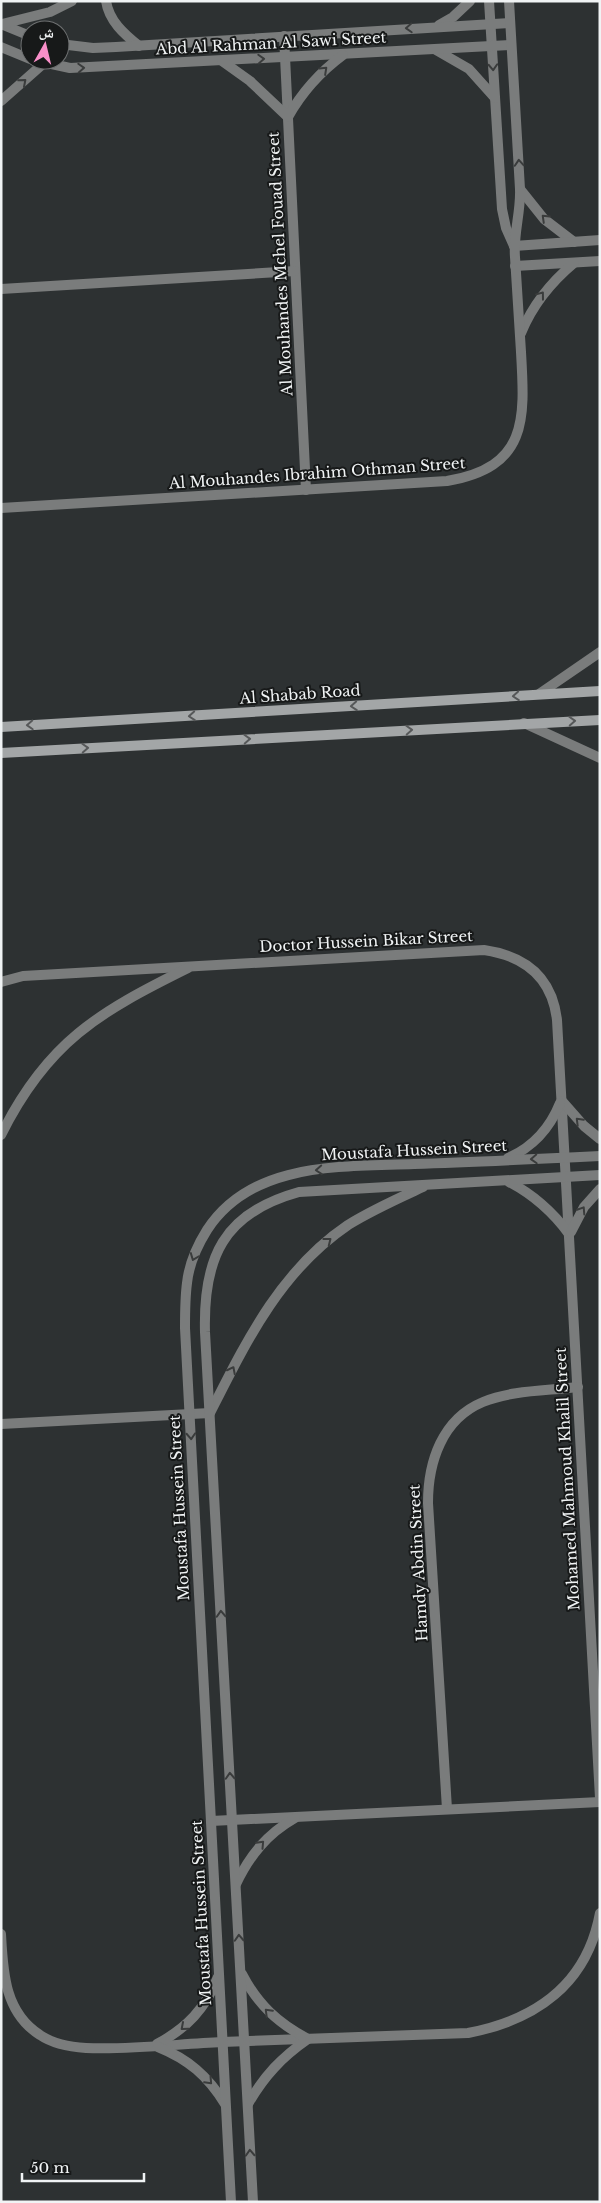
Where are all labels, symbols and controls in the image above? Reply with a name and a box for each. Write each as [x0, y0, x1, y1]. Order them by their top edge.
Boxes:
north arrow [20, 20, 70, 70]
text: ش [38, 22, 56, 42]
one-way arrow [404, 23, 412, 34]
street label: Abd Al Rahman Al Sawi Street [154, 27, 387, 59]
one-way arrow [257, 53, 265, 64]
one-way arrow [77, 62, 85, 73]
one-way arrow [488, 64, 499, 72]
one-way arrow [319, 67, 328, 76]
one-way arrow [17, 79, 26, 88]
street label: Al Mouhandes Mchel Fouad Street [264, 131, 296, 398]
one-way arrow [513, 159, 524, 167]
one-way arrow [541, 215, 550, 224]
one-way arrow [536, 292, 544, 301]
street label: Al Mouhandes Ibrahim Othman Street [167, 453, 466, 493]
street label: Al Shabab Road [238, 680, 361, 708]
one-way arrow [512, 690, 520, 701]
one-way arrow [350, 700, 358, 711]
one-way arrow [187, 710, 195, 721]
one-way arrow [568, 716, 576, 726]
one-way arrow [25, 720, 33, 731]
one-way arrow [406, 725, 414, 736]
one-way arrow [243, 734, 251, 745]
one-way arrow [81, 743, 89, 754]
street label: Doctor Hussein Bikar Street [259, 926, 473, 956]
one-way arrow [576, 1118, 585, 1127]
street label: Moustafa Hussein Street [321, 1136, 508, 1164]
one-way arrow [529, 1154, 537, 1165]
one-way arrow [315, 1165, 323, 1176]
one-way arrow [576, 1206, 585, 1216]
one-way arrow [322, 1238, 331, 1246]
one-way arrow [190, 1253, 200, 1261]
street label: Mohamed Mahmoud Khalil Street [551, 1347, 583, 1611]
one-way arrow [226, 1366, 236, 1375]
street label: Moustafa Hussein Street [165, 1414, 193, 1601]
one-way arrow [185, 1432, 196, 1440]
street label: Hamdy Abdin Street [404, 1484, 432, 1642]
one-way arrow [215, 1610, 226, 1618]
one-way arrow [224, 1772, 235, 1780]
street label: Moustafa Hussein Street [187, 1819, 215, 2006]
one-way arrow [255, 1841, 264, 1850]
one-way arrow [233, 1934, 244, 1942]
one-way arrow [265, 2009, 274, 2018]
one-way arrow [180, 2022, 189, 2031]
one-way arrow [203, 2075, 212, 2084]
one-way arrow [245, 2149, 255, 2156]
scale bar [22, 2150, 145, 2182]
text: 50 m [30, 2158, 70, 2177]

